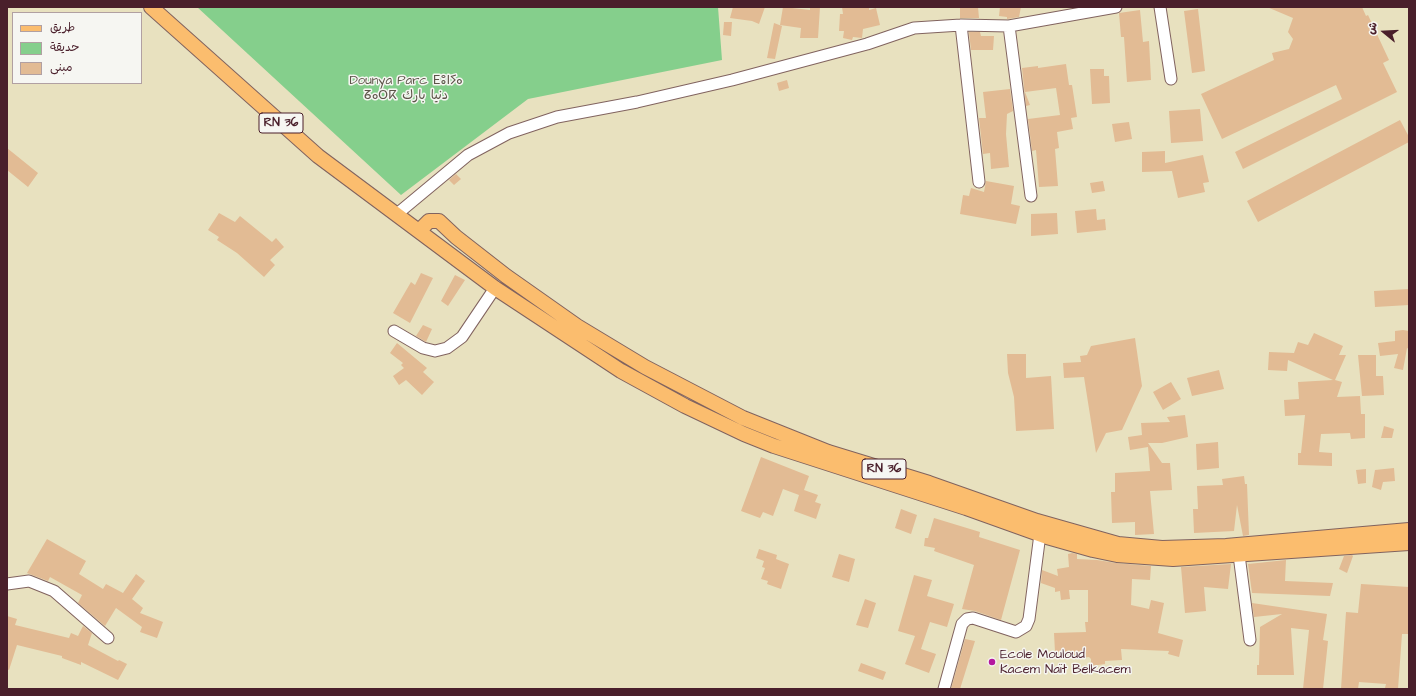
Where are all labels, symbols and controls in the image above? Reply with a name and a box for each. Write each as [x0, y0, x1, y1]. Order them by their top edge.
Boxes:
legend [12, 12, 142, 84]
north arrow [1364, 12, 1404, 52]
text: طريق [50, 19, 75, 36]
text: ش [1363, 20, 1381, 36]
text: حديقة [50, 39, 79, 56]
text: مبنى [50, 59, 73, 76]
park label: Dounya Parc ⴹⵓⵏⵢⴰ ⵒⴰⵔⴽ دنيا بارك [349, 73, 463, 104]
road number: RN 36 [259, 113, 303, 133]
road number: RN 36 [862, 459, 906, 479]
place label: Ecole Mouloud Kacem Naït Belkacem [1000, 647, 1131, 678]
marker: Ecole Mouloud Kacem Naït Belkacem [987, 657, 997, 667]

